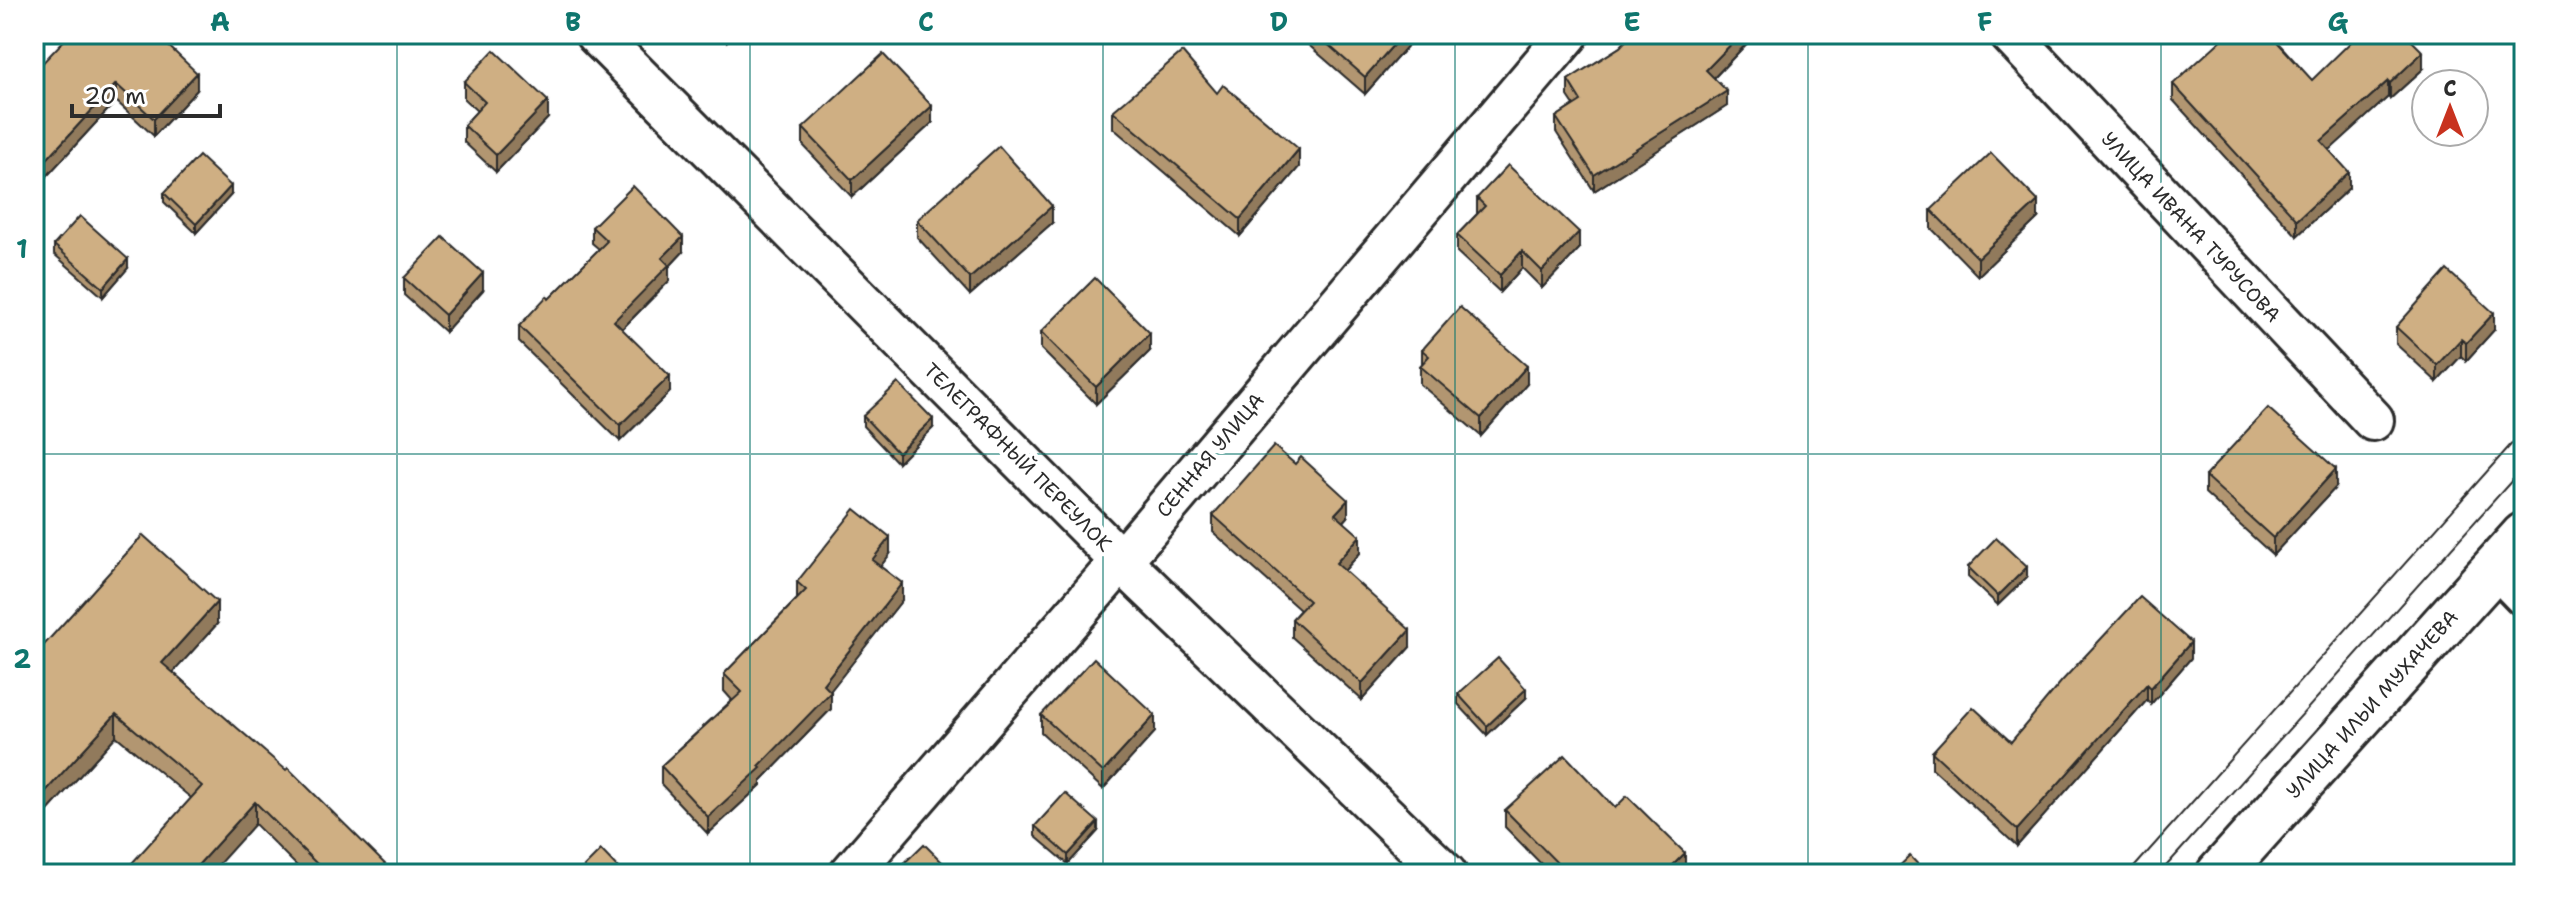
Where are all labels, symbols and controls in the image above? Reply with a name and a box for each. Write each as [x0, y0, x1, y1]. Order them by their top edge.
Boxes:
text: A [210, 4, 230, 39]
text: B [565, 4, 581, 39]
text: C [918, 4, 934, 39]
text: D [1270, 4, 1288, 39]
text: E [1623, 4, 1641, 39]
text: F [1977, 4, 1993, 39]
text: G [2328, 4, 2349, 39]
scale bar [72, 68, 220, 118]
north arrow [2410, 68, 2490, 148]
text: С [2443, 74, 2457, 103]
text: 20 m [84, 80, 146, 112]
street label: УЛИЦА ИВАНА ТУРУСОВА [2096, 126, 2286, 328]
text: 1 [16, 231, 28, 266]
street label: ТЕЛЕГРАФНЫЙ ПЕРЕУЛОК [918, 357, 1118, 557]
street label: СЕННАЯ УЛИЦА [1150, 388, 1270, 522]
street label: УЛИЦА ИЛЬИ МУХАЧЕВА [2280, 604, 2464, 804]
text: 2 [13, 641, 31, 676]

